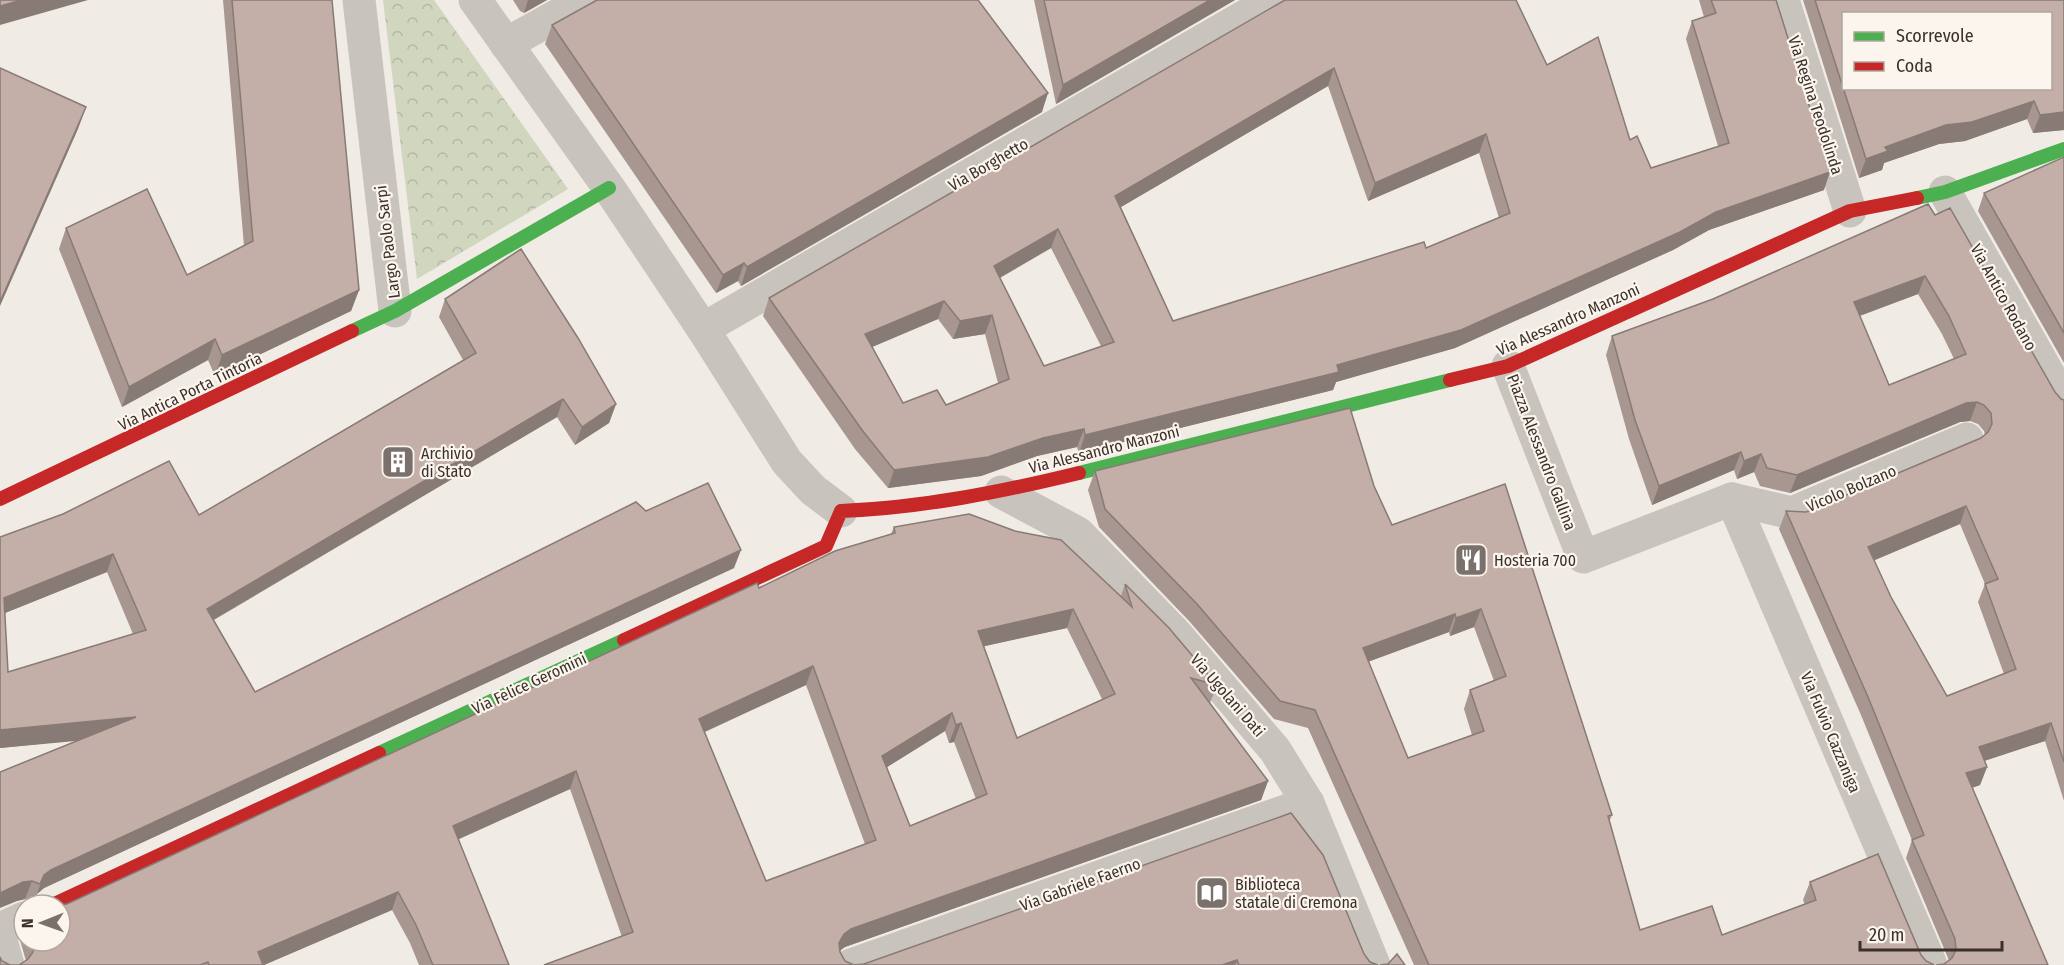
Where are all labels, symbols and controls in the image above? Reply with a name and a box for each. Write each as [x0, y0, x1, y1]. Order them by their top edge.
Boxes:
legend [1842, 12, 2052, 90]
text: Scorrevole [1896, 25, 1974, 47]
street label: Via Regina Teodolinda [1784, 33, 1847, 177]
text: Coda [1896, 55, 1933, 77]
street label: Via Borghetto [945, 134, 1031, 195]
street label: Largo Paolo Sarpi [371, 184, 404, 299]
street label: Via Antico Rodano [1966, 241, 2041, 354]
street label: Via Alessandro Manzoni [1494, 279, 1643, 360]
street label: Via Antica Porta Tintoria [115, 348, 265, 435]
street label: Piazza Alessandro Gallina [1503, 371, 1580, 533]
street label: Via Alessandro Manzoni [1027, 422, 1181, 477]
building icon: Archivio di Stato [380, 444, 416, 480]
place label: Archivio di Stato [421, 444, 473, 481]
street label: Vicolo Bolzano [1803, 461, 1899, 516]
restaurant icon: Hosteria 700 [1453, 542, 1489, 578]
place label: Hosteria 700 [1494, 551, 1576, 570]
street label: Via Felice Geromini [469, 649, 589, 718]
street label: Via Ugolani Dati [1187, 650, 1269, 741]
street label: Via Fulvio Cazzaniga [1796, 669, 1865, 796]
street label: Via Gabriele Faerno [1017, 854, 1143, 915]
library icon: Biblioteca statale di Cremona [1194, 875, 1230, 911]
place label: Biblioteca statale di Cremona [1235, 875, 1358, 912]
north arrow [12, 893, 72, 953]
scale bar [1860, 914, 2002, 952]
text: N [18, 918, 37, 928]
text: 20 m [1869, 924, 1904, 946]

